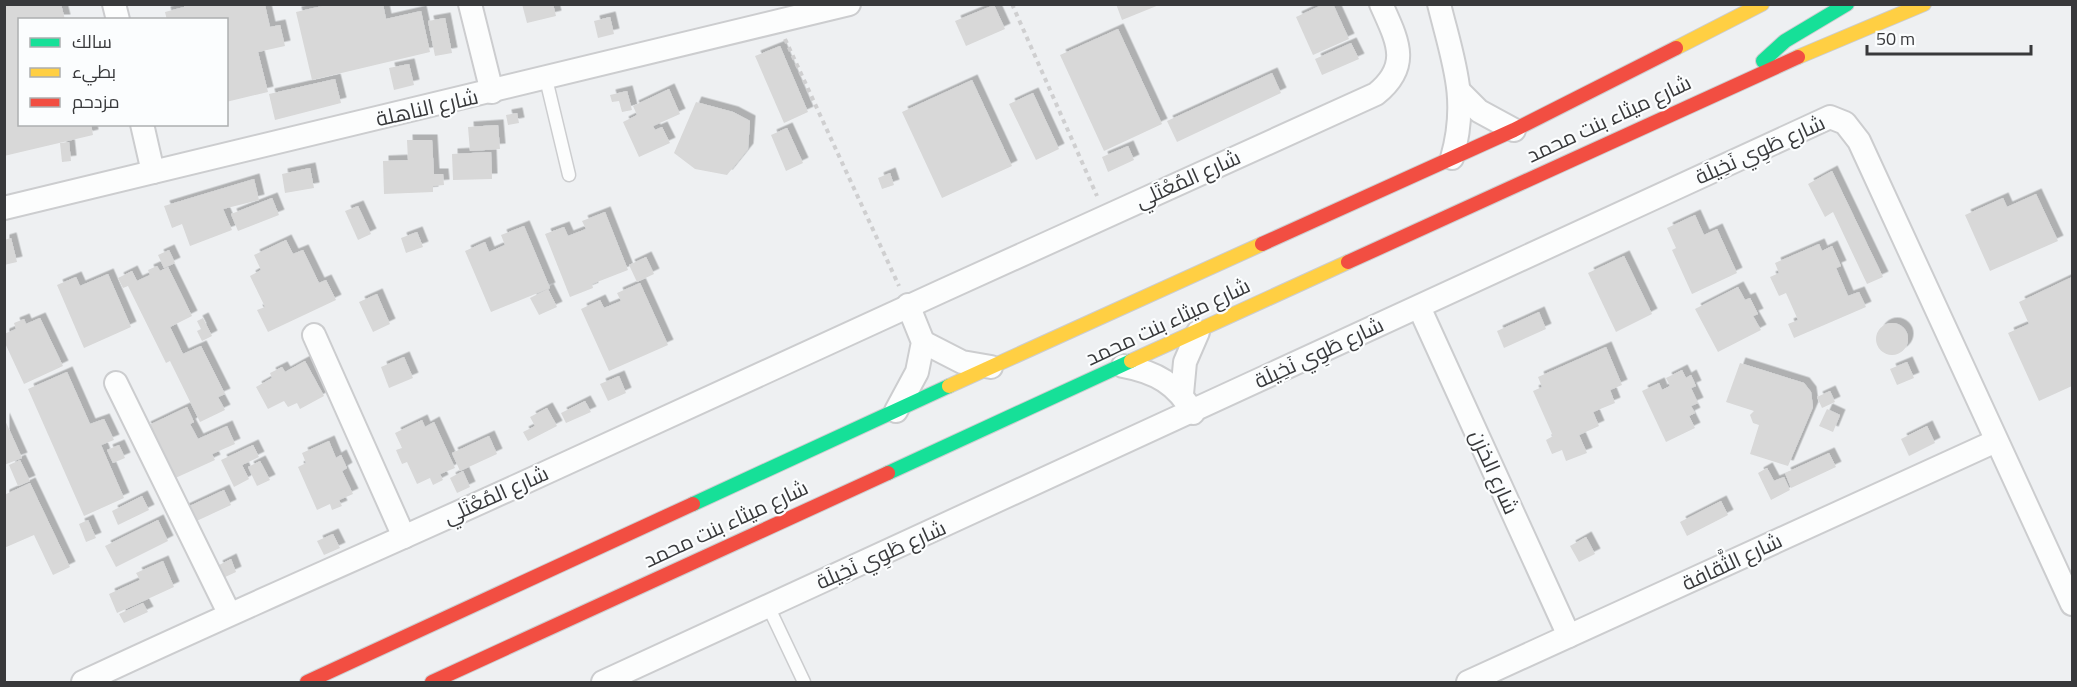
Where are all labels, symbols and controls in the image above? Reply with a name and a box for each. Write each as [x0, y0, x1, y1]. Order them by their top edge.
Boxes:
legend [18, 18, 228, 126]
scale bar [1867, 18, 2030, 56]
text: 50 m [1876, 25, 1915, 52]
text: سالك [72, 28, 112, 55]
text: بطيء [72, 58, 116, 86]
street label: شارع ميثاء بنت محمد [1521, 66, 1696, 170]
street label: شارع الناهلة [372, 80, 481, 134]
text: مزدحم [72, 88, 120, 115]
street label: شارع طَوِي نَخِيلَة [1689, 106, 1830, 193]
street label: شارع المُعْتَلي [1130, 141, 1246, 217]
street label: شارع ميثاء بنت محمد [1080, 269, 1255, 373]
street label: شارع طَوِي نَخِيلَة [1249, 308, 1389, 397]
street label: شارع الخزن [1462, 424, 1528, 519]
street label: شارع المُعْتَلي [438, 457, 554, 533]
street label: شارع ميثاء بنت محمد [638, 471, 813, 575]
street label: شارع طَوِي نَخِيلَة [810, 511, 951, 598]
street label: شارع الثَّقافة [1676, 524, 1787, 598]

